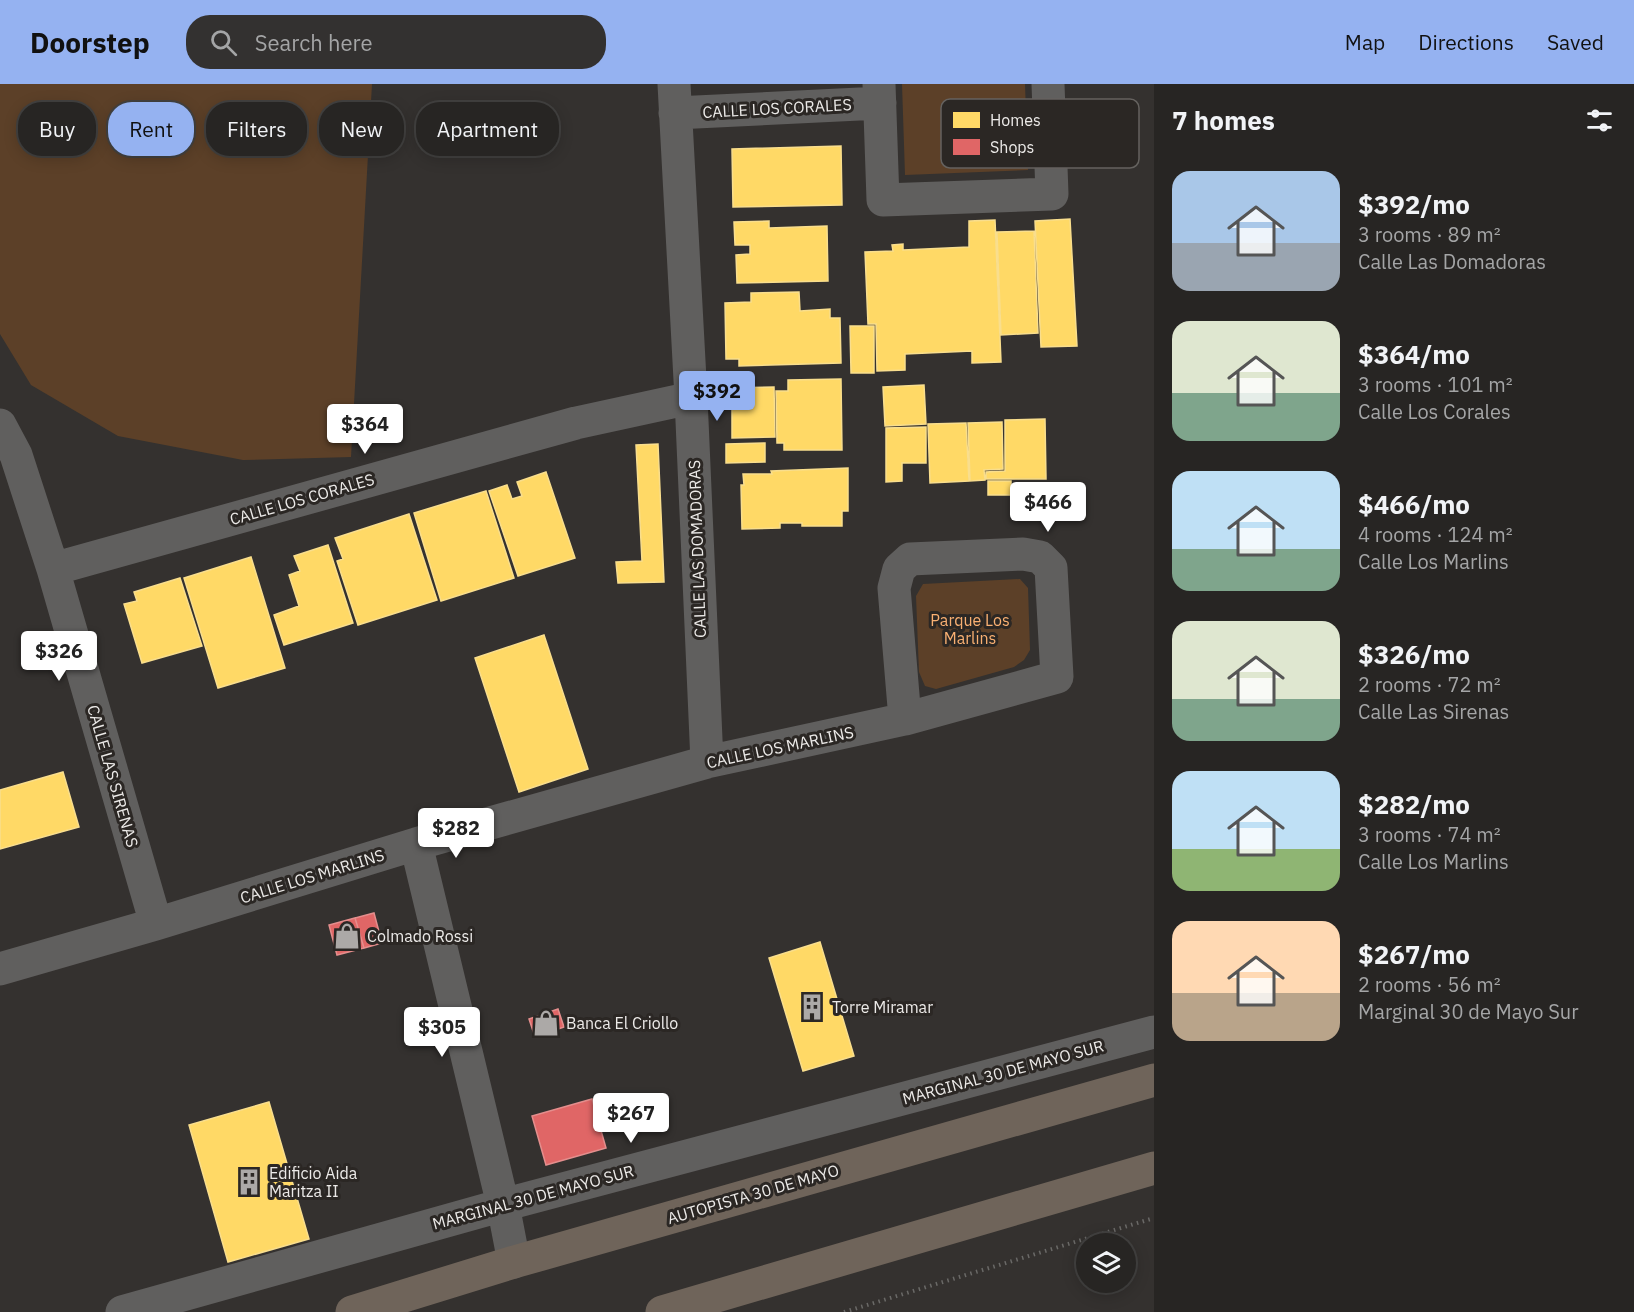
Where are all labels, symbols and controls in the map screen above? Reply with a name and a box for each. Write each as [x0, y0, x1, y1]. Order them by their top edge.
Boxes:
search box [186, 15, 606, 69]
text: Doorstep [30, 24, 150, 61]
icon: search [207, 26, 240, 59]
text: Search here [255, 28, 373, 57]
text: Map [1345, 28, 1385, 56]
text: Directions [1418, 28, 1514, 56]
text: Saved [1547, 28, 1604, 56]
street label: CALLE LOS CORALES [702, 94, 852, 122]
legend [941, 99, 1139, 168]
chip: Buy [18, 102, 96, 156]
chip: Rent [108, 102, 194, 156]
chip: Filters [206, 102, 307, 156]
chip: New [319, 102, 404, 156]
chip: Apartment [416, 102, 559, 156]
text: 7 homes [1172, 103, 1275, 137]
icon: filters [1583, 104, 1616, 137]
text: Homes [990, 110, 1041, 130]
text: Shops [990, 137, 1034, 157]
text: $392/mo [1358, 187, 1470, 221]
icon: home [1220, 195, 1292, 267]
text: 3 rooms · 89 m² [1358, 221, 1501, 248]
text: Calle Las Domadoras [1358, 248, 1546, 275]
text: $364/mo [1358, 337, 1470, 371]
icon: home [1220, 345, 1292, 417]
pin: $392 [681, 371, 753, 422]
text: 3 rooms · 101 m² [1358, 371, 1513, 398]
text: $392 [693, 377, 741, 404]
text: Calle Los Corales [1358, 398, 1511, 425]
pin: $364 [329, 404, 401, 455]
text: $364 [341, 410, 389, 437]
street label: CALLE LAS DOMADORAS [684, 460, 710, 638]
street label: CALLE LOS CORALES [227, 469, 377, 529]
pin: $466 [1012, 482, 1084, 533]
text: $466/mo [1358, 487, 1470, 521]
text: $466 [1024, 488, 1072, 515]
icon: home [1220, 495, 1292, 567]
text: 4 rooms · 124 m² [1358, 521, 1513, 548]
text: Calle Los Marlins [1358, 548, 1509, 575]
park label: Parque Los Marlins [930, 610, 1010, 648]
pin: $326 [23, 631, 95, 682]
text: $326 [35, 637, 83, 664]
text: $326/mo [1358, 637, 1470, 671]
icon: home [1220, 645, 1292, 717]
text: 2 rooms · 72 m² [1358, 671, 1501, 698]
text: Calle Las Sirenas [1358, 698, 1509, 725]
street label: CALLE LAS SIRENAS [83, 703, 143, 849]
street label: CALLE LOS MARLINS [705, 722, 855, 772]
text: $282/mo [1358, 787, 1470, 821]
icon: home [1220, 795, 1292, 867]
pin: $282 [420, 808, 492, 859]
text: $282 [432, 814, 480, 841]
text: 3 rooms · 74 m² [1358, 821, 1501, 848]
street label: CALLE LOS MARLINS [237, 845, 387, 907]
text: Calle Los Marlins [1358, 848, 1509, 875]
shop icon: Colmado Rossi [332, 921, 362, 951]
place label: Colmado Rossi [367, 926, 473, 946]
text: $267/mo [1358, 937, 1470, 971]
icon: home [1220, 945, 1292, 1017]
text: 2 rooms · 56 m² [1358, 971, 1501, 998]
building icon: Torre Miramar [797, 992, 827, 1022]
place label: Torre Miramar [832, 997, 933, 1017]
text: Marginal 30 de Mayo Sur [1358, 998, 1579, 1025]
pin: $305 [406, 1007, 478, 1058]
shop icon: Banca El Criollo [531, 1008, 561, 1038]
text: $305 [418, 1013, 466, 1040]
place label: Banca El Criollo [566, 1013, 678, 1033]
street label: MARGINAL 30 DE MAYO SUR [900, 1035, 1106, 1109]
pin: $267 [595, 1093, 667, 1144]
text: $267 [607, 1099, 655, 1126]
street label: MARGINAL 30 DE MAYO SUR [430, 1160, 636, 1234]
street label: AUTOPISTA 30 DE MAYO [665, 1160, 841, 1228]
place label: Edificio Aida Maritza II [269, 1163, 358, 1201]
building icon: Edificio Aida Maritza II [234, 1167, 264, 1197]
map controls [1076, 1233, 1136, 1293]
button: layers [1076, 1233, 1136, 1293]

